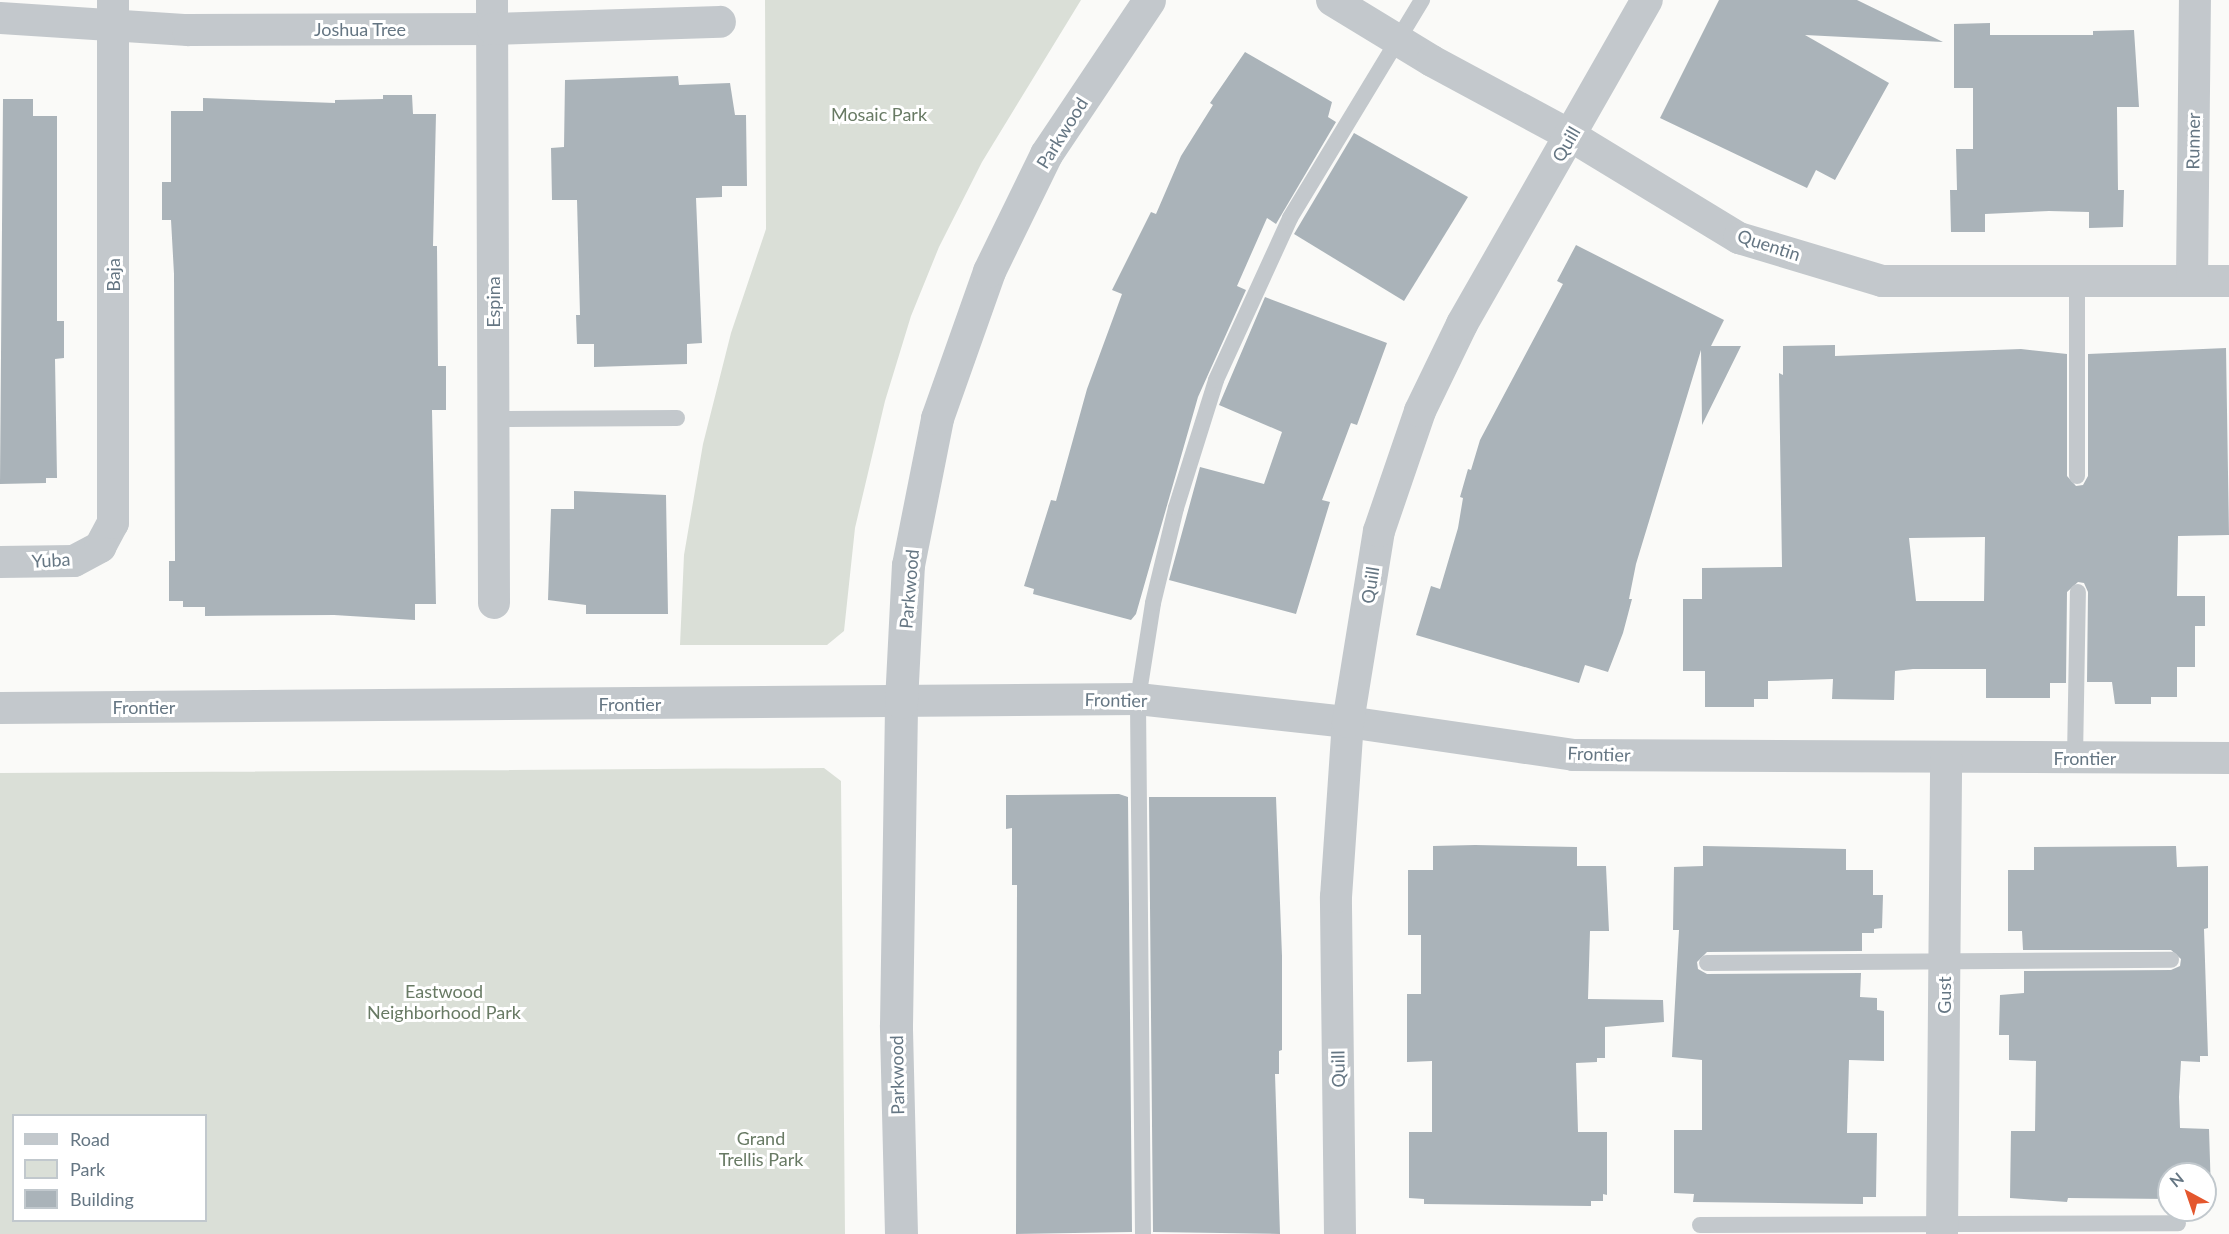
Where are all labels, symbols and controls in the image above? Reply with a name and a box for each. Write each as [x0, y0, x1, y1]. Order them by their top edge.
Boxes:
street label: Joshua Tree [314, 18, 406, 40]
street label: Parkwood [1032, 93, 1092, 173]
park label: Mosaic Park [831, 103, 927, 125]
street label: Runner [2182, 112, 2204, 170]
street label: Quill [1547, 123, 1585, 165]
street label: Quentin [1735, 225, 1803, 265]
street label: Baja [102, 258, 124, 292]
street label: Espina [482, 276, 504, 328]
street label: Yuba [31, 548, 71, 572]
street label: Parkwood [895, 548, 923, 630]
street label: Quill [1356, 565, 1384, 605]
street label: Frontier [1084, 689, 1148, 711]
street label: Frontier [599, 693, 661, 715]
street label: Frontier [113, 696, 175, 718]
street label: Frontier [1567, 742, 1631, 766]
street label: Frontier [2054, 747, 2116, 769]
street label: Gust [1933, 976, 1955, 1014]
park label: Eastwood Neighborhood Park [367, 981, 521, 1024]
street label: Parkwood [886, 1035, 908, 1115]
street label: Quill [1327, 1050, 1349, 1088]
legend [12, 1114, 207, 1222]
text: Road [70, 1128, 110, 1150]
park label: Grand Trellis Park [719, 1128, 803, 1170]
text: Park [70, 1158, 105, 1180]
north arrow [2157, 1162, 2217, 1222]
text: N [2166, 1168, 2187, 1191]
text: Building [70, 1188, 134, 1210]

